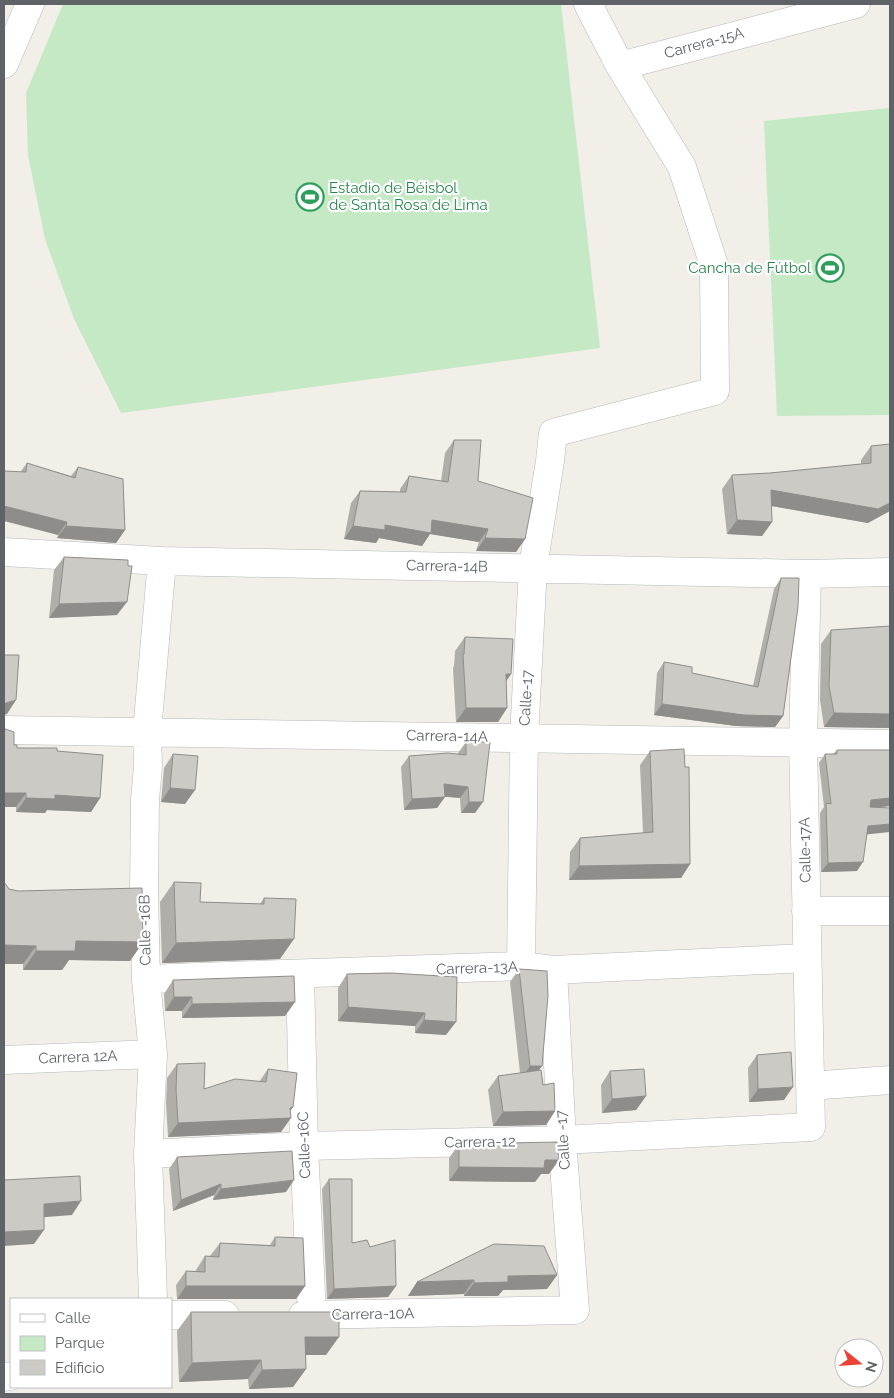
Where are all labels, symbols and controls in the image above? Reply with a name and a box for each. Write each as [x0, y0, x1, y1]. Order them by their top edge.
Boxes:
street label: Carrera-15A [662, 24, 746, 62]
place label: Estadio de Béisbol de Santa Rosa de Lima [329, 179, 488, 214]
sports icon: Estadio de Béisbol de Santa Rosa de Lima [295, 182, 325, 212]
sports icon: Cancha de Fútbol [815, 253, 845, 283]
place label: Cancha de Fútbol [688, 259, 812, 277]
street label: Carrera-14B [406, 556, 488, 576]
street label: Calle-17 [516, 670, 536, 726]
street label: Carrera-14A [406, 726, 488, 746]
street label: Calle-17A [795, 817, 815, 883]
street label: Calle -16B [135, 894, 155, 966]
street label: Carrera-13A [436, 958, 518, 978]
street label: Carrera 12A [38, 1047, 118, 1067]
street label: Calle -17 [552, 1110, 574, 1170]
street label: Calle-16C [294, 1111, 314, 1179]
street label: Carrera-12 [444, 1132, 516, 1152]
legend [10, 1298, 172, 1388]
street label: Carrera-10A [332, 1304, 414, 1324]
text: Calle [55, 1309, 91, 1327]
text: Parque [55, 1334, 105, 1352]
north arrow [834, 1338, 884, 1388]
text: Edificio [55, 1359, 105, 1377]
text: N [862, 1359, 881, 1374]

